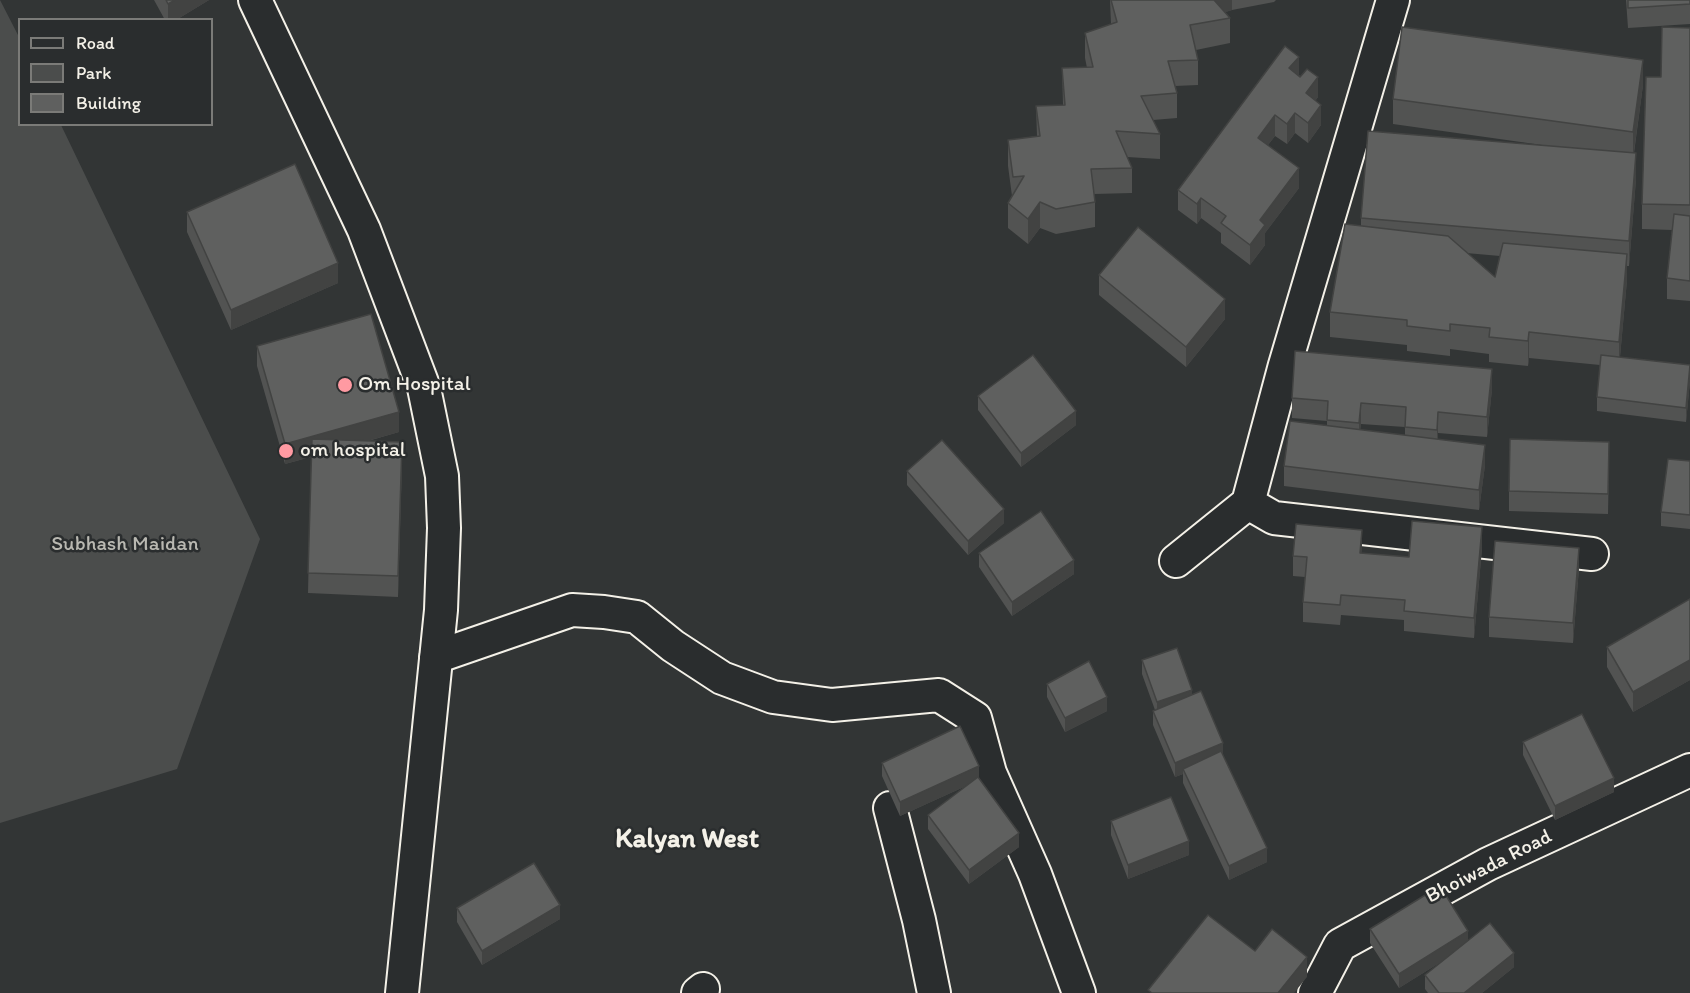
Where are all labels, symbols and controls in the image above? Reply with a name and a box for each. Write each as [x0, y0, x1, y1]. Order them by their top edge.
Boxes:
legend [18, 18, 213, 126]
text: Road [76, 32, 115, 54]
text: Park [76, 62, 111, 84]
text: Building [76, 92, 141, 114]
place label: Om Hospital [358, 372, 471, 398]
marker: Om Hospital [336, 376, 354, 394]
place label: om hospital [300, 438, 406, 464]
marker: om hospital [277, 442, 295, 460]
park label: Subhash Maidan [51, 532, 199, 558]
district label: Kalyan West [615, 824, 759, 856]
street label: Bhoiwada Road [1422, 824, 1556, 910]

